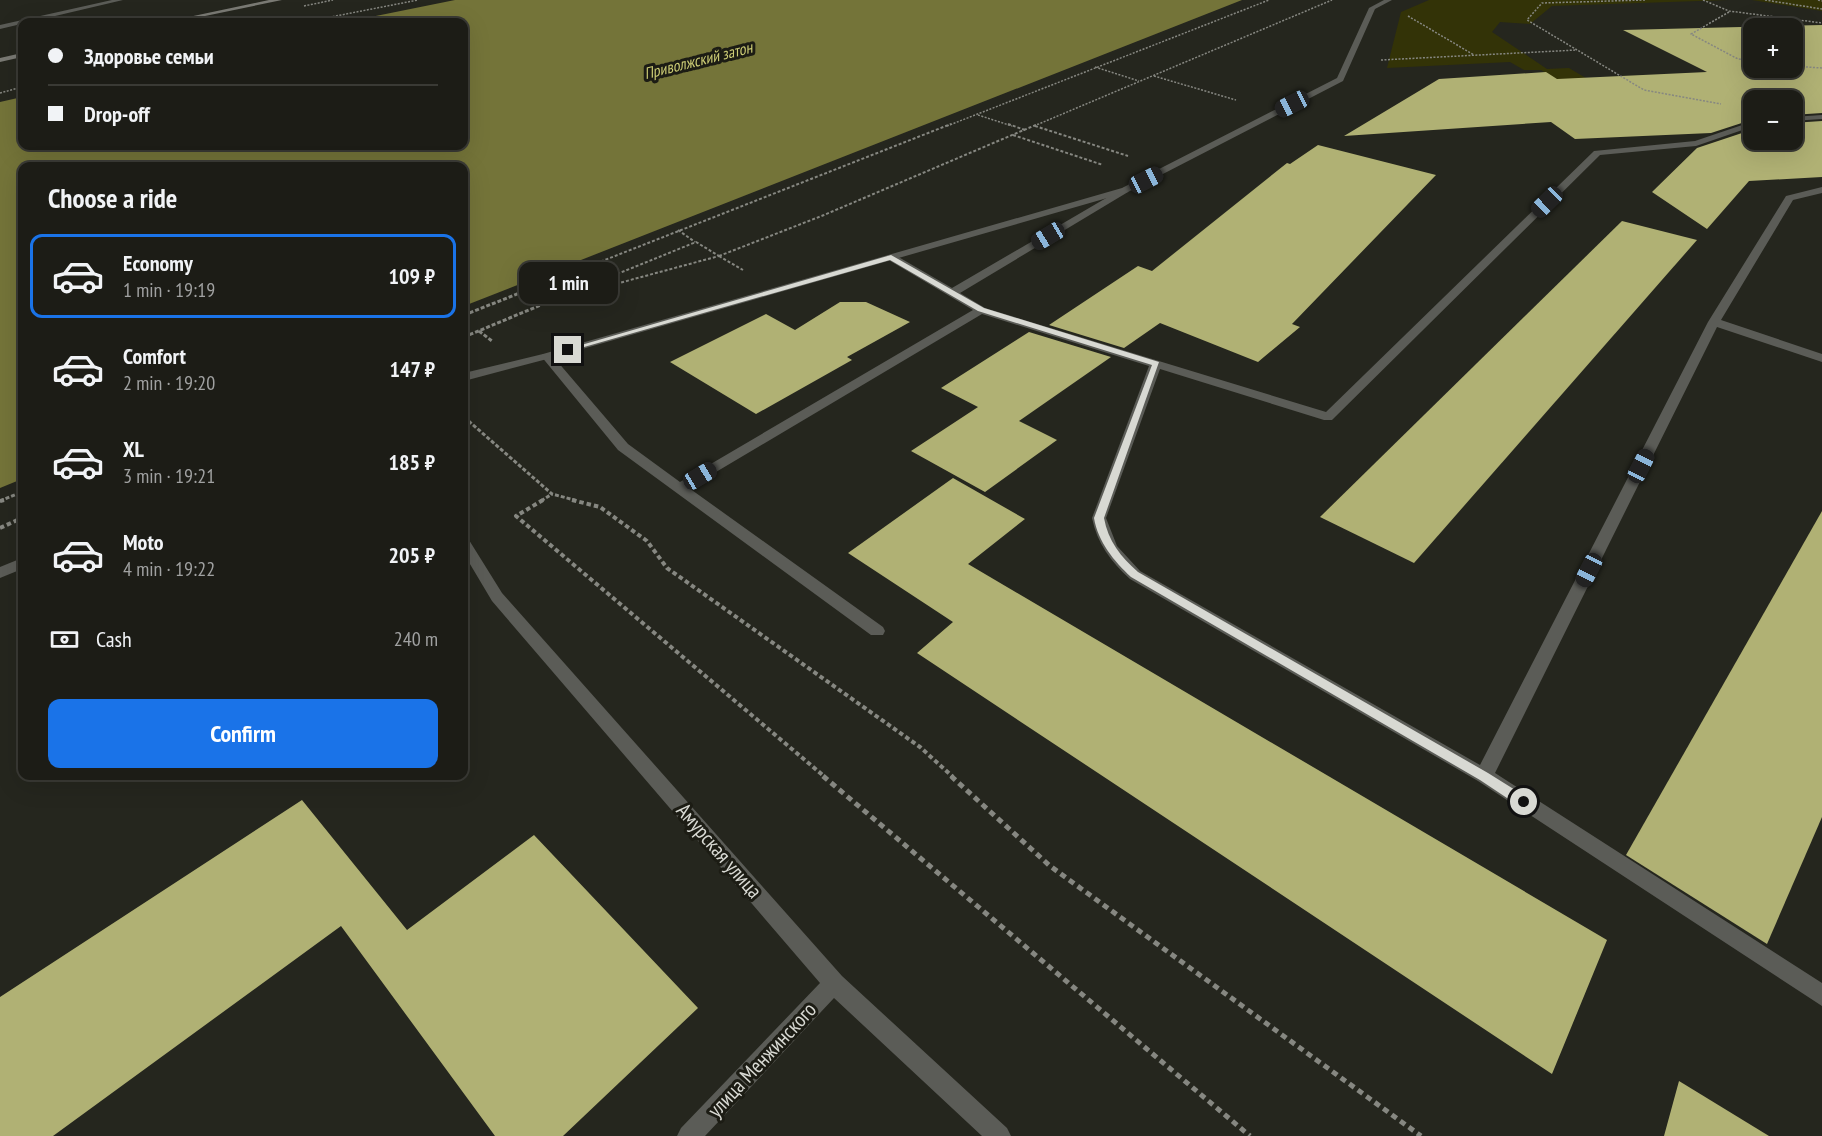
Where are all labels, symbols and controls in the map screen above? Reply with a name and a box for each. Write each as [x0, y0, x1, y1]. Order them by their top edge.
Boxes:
map controls [1743, 18, 1803, 150]
button: + [1743, 18, 1803, 78]
water label: Приволжский затон [642, 36, 756, 83]
text: Здоровье семьи [84, 42, 214, 70]
car [1272, 88, 1312, 120]
button: − [1743, 90, 1803, 150]
text: Drop-off [84, 100, 150, 128]
car [1126, 164, 1166, 196]
text: Choose a ride [48, 181, 177, 215]
car [1528, 183, 1566, 221]
car [1028, 219, 1068, 253]
icon: car [51, 249, 105, 303]
text: Economy [123, 249, 193, 277]
text: 109 ₽ [388, 262, 435, 290]
callout: 1 min [518, 263, 618, 305]
text: 1 min [548, 270, 589, 296]
text: 1 min · 19:19 [123, 277, 215, 303]
route end [554, 336, 581, 363]
icon: car [51, 342, 105, 396]
text: Comfort [123, 342, 186, 370]
text: 147 ₽ [389, 355, 435, 383]
text: 2 min · 19:20 [123, 370, 215, 396]
icon: car [51, 435, 105, 489]
text: XL [123, 435, 144, 463]
car [1625, 446, 1657, 486]
text: 185 ₽ [388, 448, 435, 476]
car [680, 459, 720, 493]
text: 3 min · 19:21 [123, 463, 215, 489]
icon: car [51, 528, 105, 582]
text: Moto [123, 528, 164, 556]
text: 205 ₽ [388, 541, 435, 569]
car [1573, 550, 1605, 590]
text: 4 min · 19:22 [123, 556, 215, 582]
icon: cash [48, 623, 81, 656]
text: Cash [96, 625, 132, 653]
text: 240 m [394, 626, 438, 652]
button: Confirm [48, 699, 438, 768]
route start [1510, 788, 1537, 815]
street label: Амурская улица [671, 797, 768, 904]
street label: улица Менжинского [701, 996, 822, 1123]

